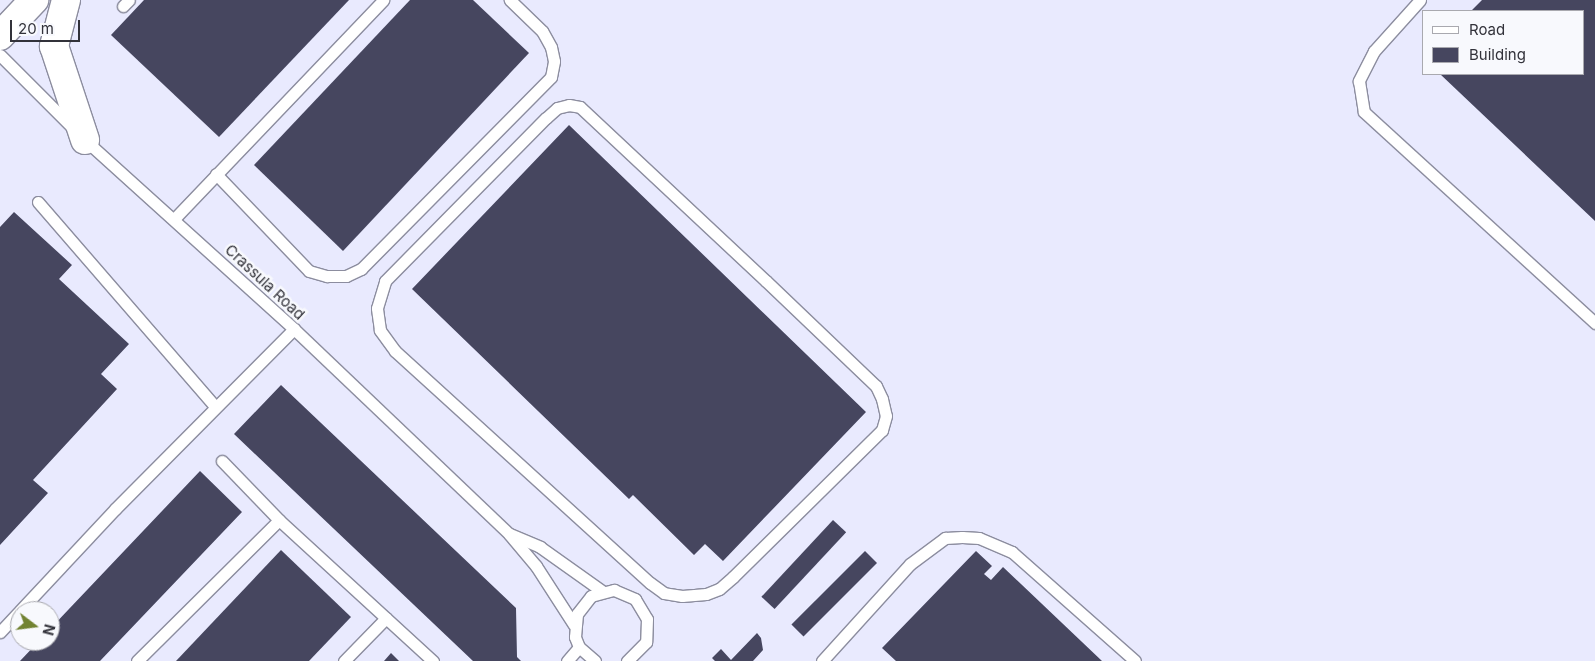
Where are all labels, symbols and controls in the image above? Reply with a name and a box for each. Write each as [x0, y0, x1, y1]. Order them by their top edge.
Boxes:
scale bar [12, 10, 82, 42]
legend [1422, 10, 1585, 75]
text: 20 m [18, 19, 54, 38]
text: Road [1469, 20, 1505, 39]
text: Building [1469, 45, 1526, 64]
street label: Crassula Road [221, 241, 309, 323]
north arrow [10, 601, 60, 651]
text: N [39, 622, 59, 637]

